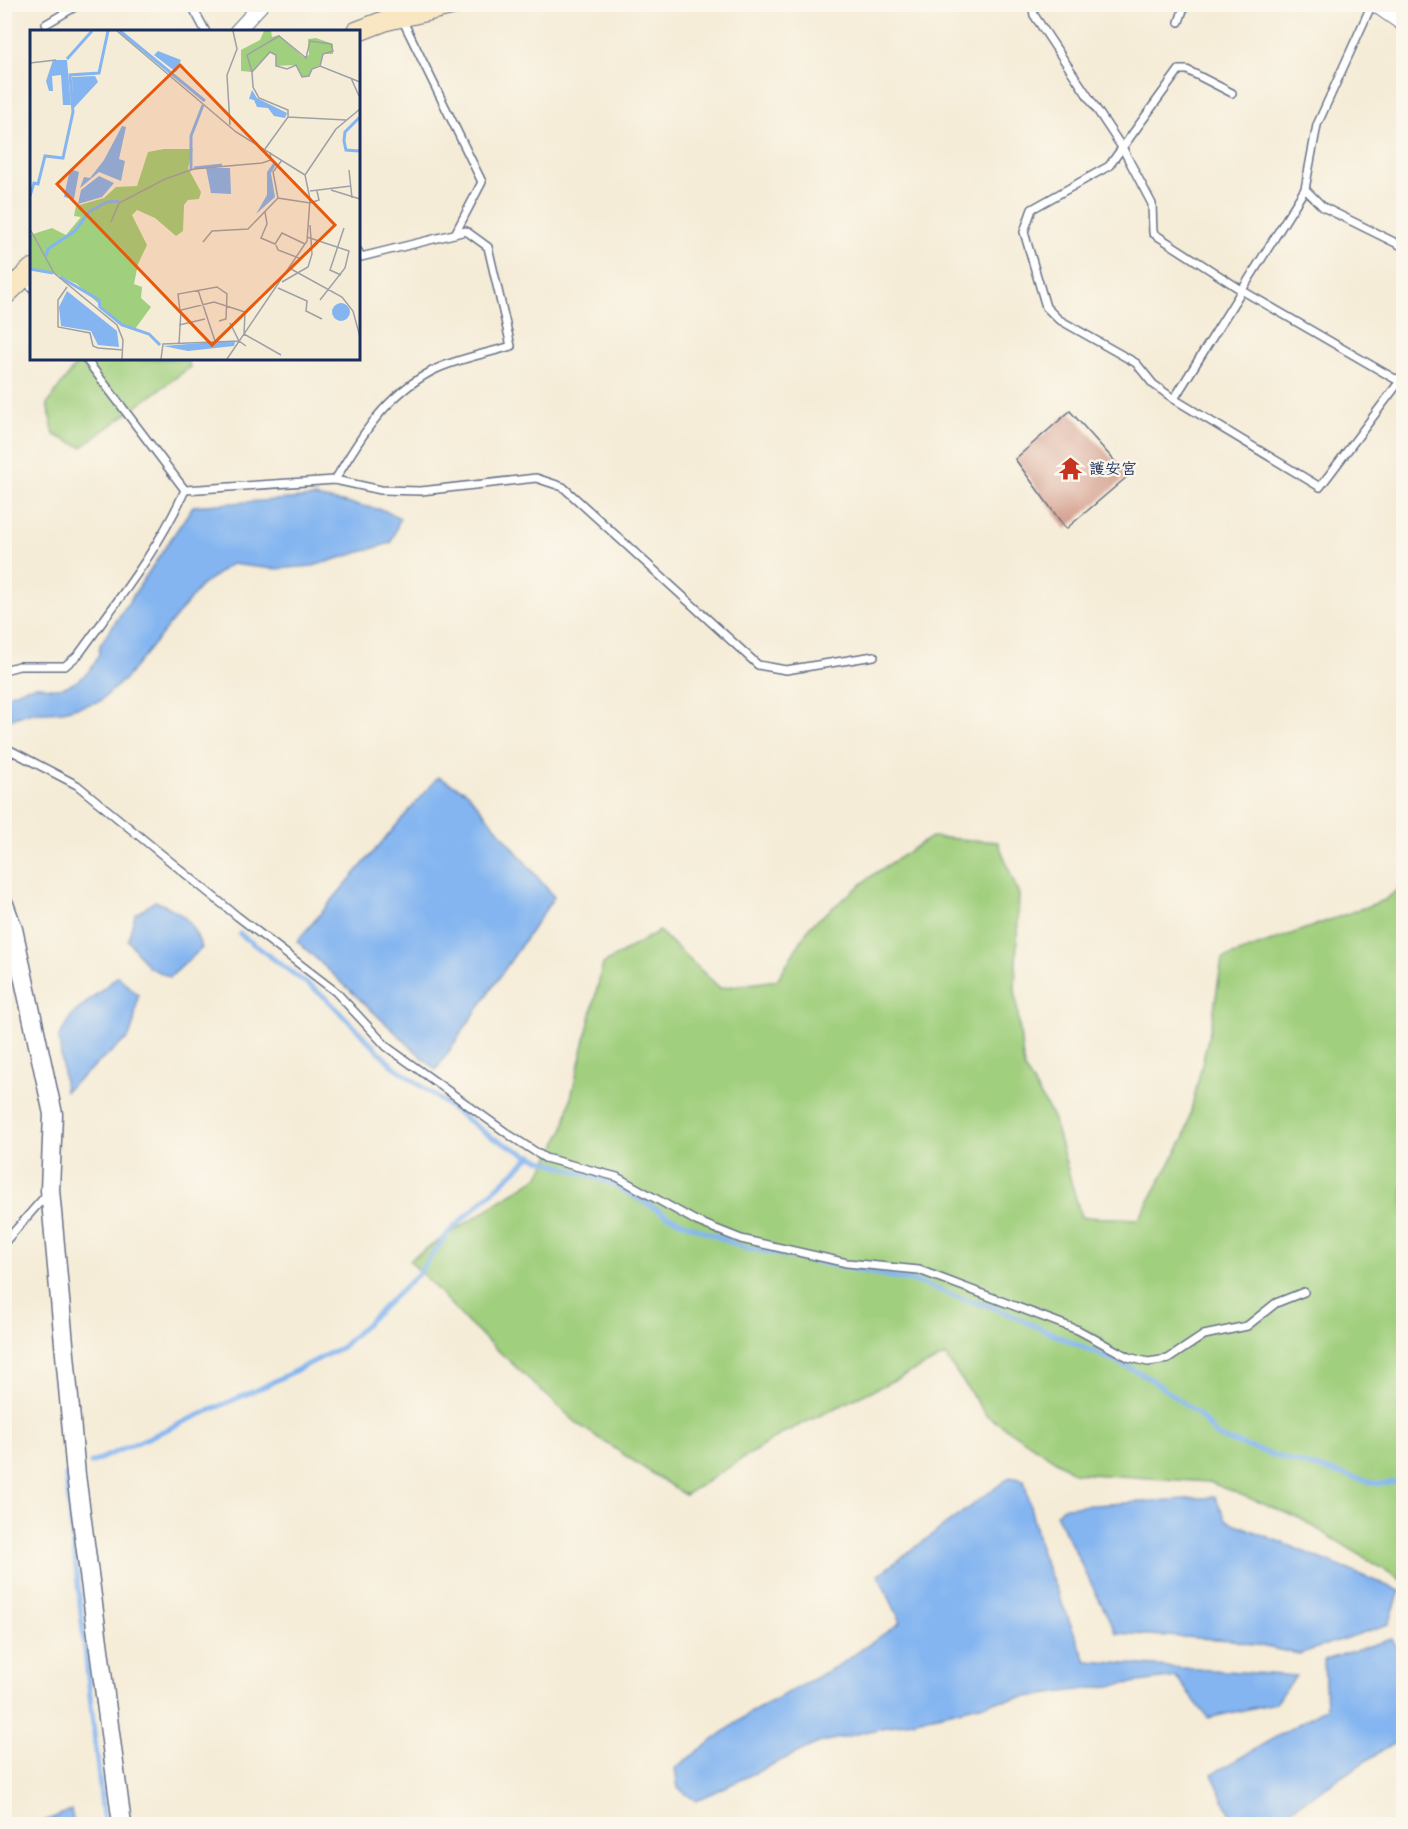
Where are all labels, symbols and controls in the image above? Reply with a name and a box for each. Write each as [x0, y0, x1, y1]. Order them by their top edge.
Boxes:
inset map [30, 30, 360, 360]
temple icon: 護安宮 [1058, 455, 1084, 481]
place label: 護安宮 [1089, 458, 1137, 478]

